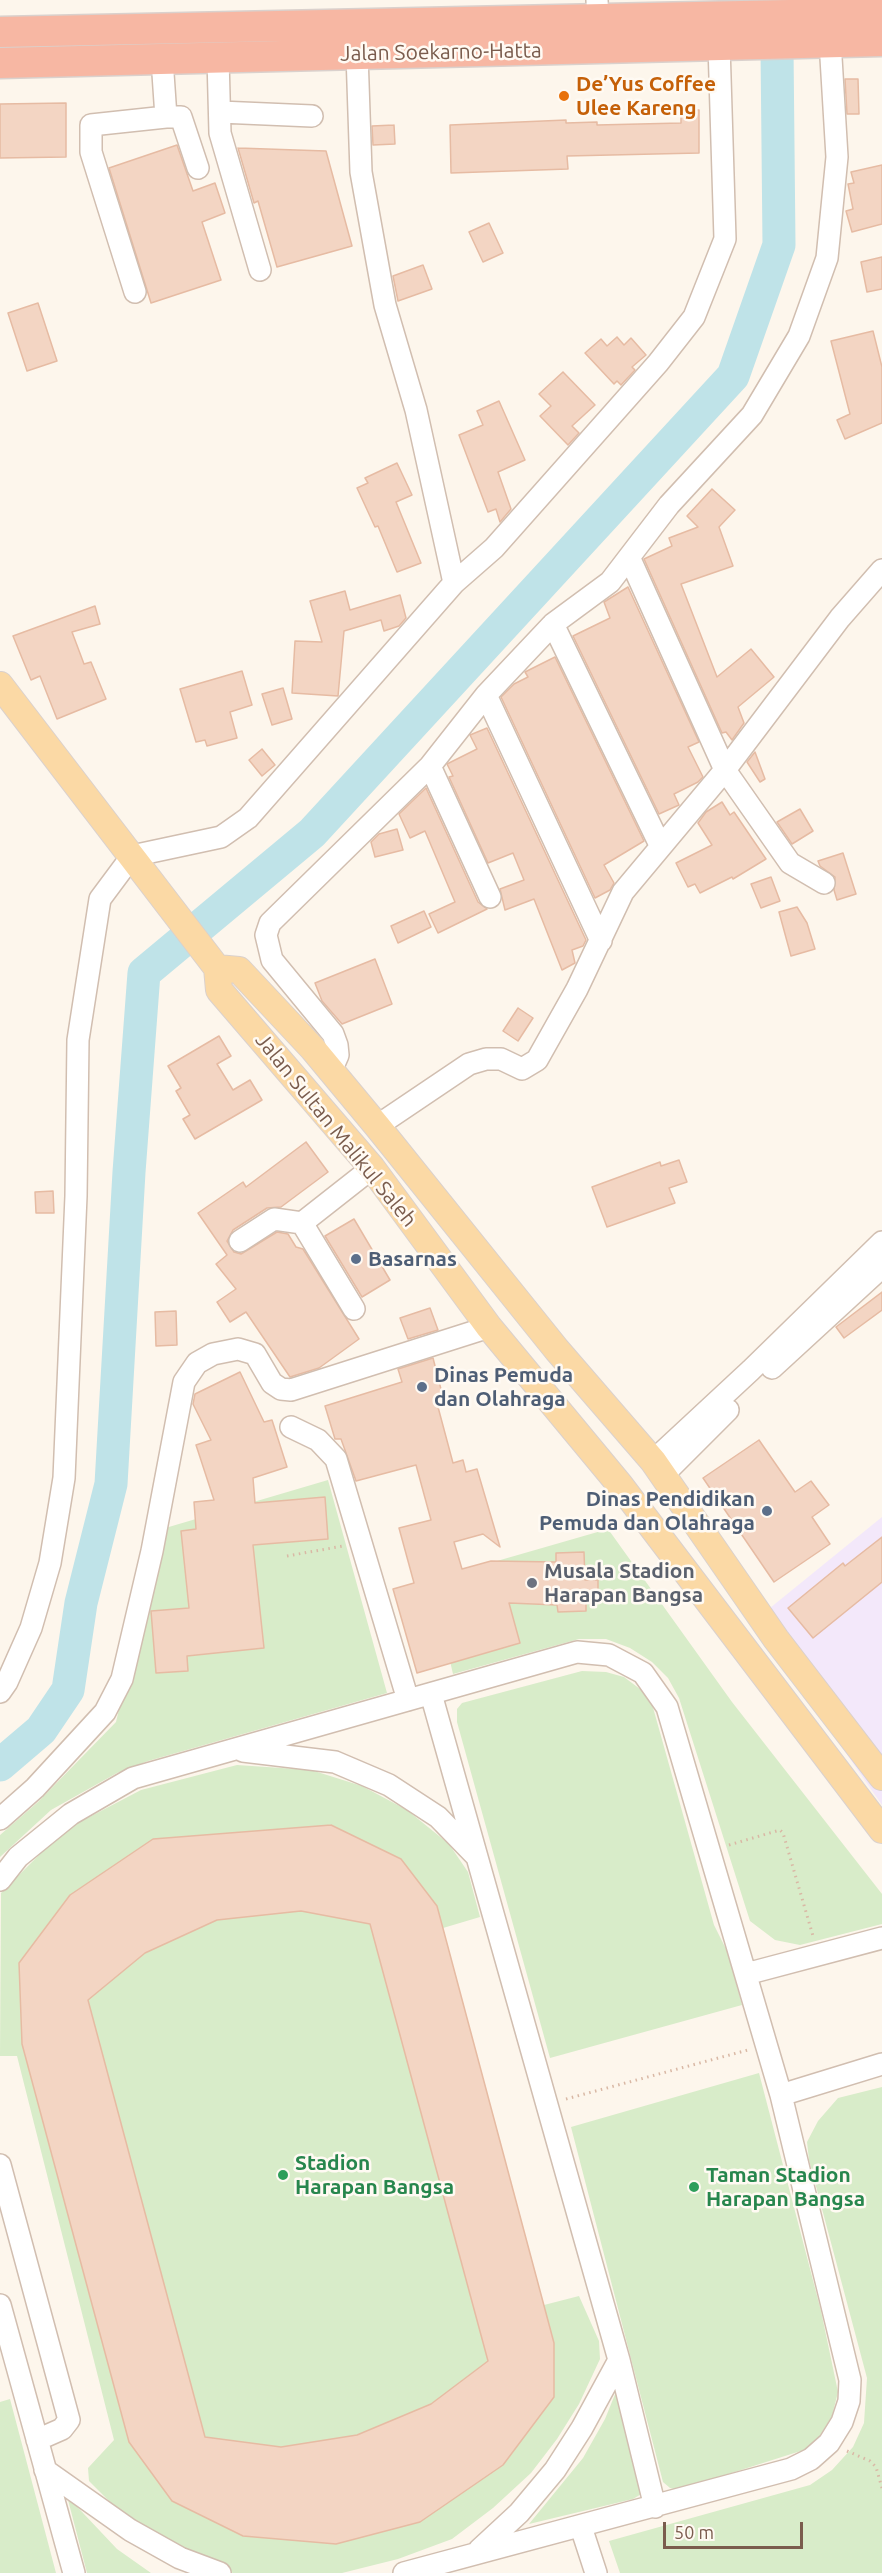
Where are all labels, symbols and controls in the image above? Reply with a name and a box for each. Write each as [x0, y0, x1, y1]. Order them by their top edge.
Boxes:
street label: Jalan Soekarno-Hatta [340, 38, 542, 66]
place label: De’Yus Coffee Ulee Kareng [576, 71, 716, 121]
marker: De’Yus Coffee Ulee Kareng [557, 89, 571, 103]
street label: Jalan Sultan Malikul Saleh [250, 1028, 422, 1232]
place label: Basarnas [368, 1246, 457, 1272]
marker: Basarnas [349, 1252, 363, 1266]
place label: Dinas Pemuda dan Olahraga [434, 1362, 573, 1412]
marker: Dinas Pemuda dan Olahraga [415, 1380, 429, 1394]
place label: Dinas Pendidikan Pemuda dan Olahraga [539, 1486, 755, 1536]
marker: Dinas Pendidikan Pemuda dan Olahraga [760, 1504, 774, 1518]
place label: Musala Stadion Harapan Bangsa [544, 1558, 703, 1608]
marker: Musala Stadion Harapan Bangsa [525, 1576, 539, 1590]
place label: Stadion Harapan Bangsa [295, 2150, 454, 2200]
place label: Taman Stadion Harapan Bangsa [706, 2162, 865, 2212]
marker: Stadion Harapan Bangsa [276, 2168, 290, 2182]
marker: Taman Stadion Harapan Bangsa [687, 2180, 701, 2194]
scale bar [666, 2510, 806, 2548]
text: 50 m [674, 2522, 714, 2542]

